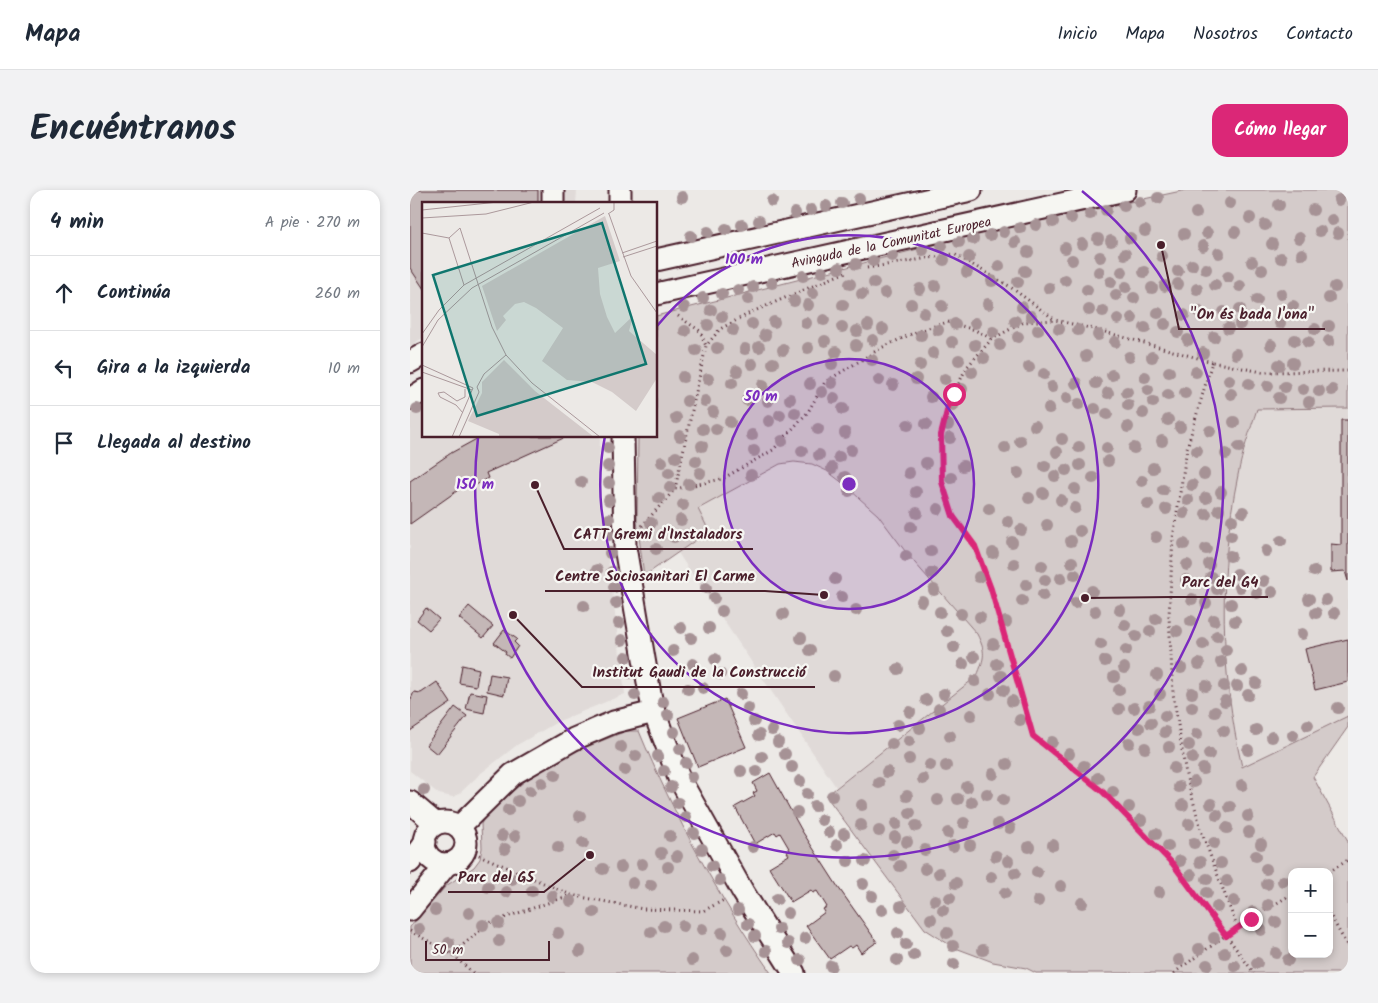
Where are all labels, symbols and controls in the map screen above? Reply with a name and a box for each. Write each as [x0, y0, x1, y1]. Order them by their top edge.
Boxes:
text: Mapa [25, 15, 81, 54]
text: Inicio [1057, 20, 1097, 49]
text: Mapa [1125, 20, 1165, 49]
text: Nosotros [1193, 20, 1258, 49]
text: Contacto [1286, 20, 1353, 49]
text: Encuéntranos [30, 102, 236, 158]
button: Cómo llegar [1212, 104, 1348, 157]
inset map [422, 202, 658, 438]
text: 4 min [50, 206, 104, 239]
text: A pie · 270 m [265, 210, 360, 235]
street label: Avinguda de la Comunitat Europea [789, 211, 993, 275]
text: 100 m [725, 248, 763, 272]
text: Continúa [97, 278, 171, 308]
icon: ahead [50, 279, 78, 307]
text: 260 m [315, 281, 360, 306]
callout: "On és bada l'ona" [1179, 299, 1325, 329]
text: "On és bada l'ona" [1189, 303, 1315, 327]
text: Gira a la izquierda [97, 353, 250, 383]
icon: left [50, 354, 78, 382]
text: 10 m [328, 356, 360, 381]
route start [943, 383, 966, 406]
text: 50 m [743, 385, 778, 409]
text: Llegada al destino [97, 428, 251, 458]
icon: arrive [50, 429, 78, 457]
text: 150 m [456, 473, 494, 497]
centre of rings [840, 475, 858, 493]
callout: CATT Gremi d'Instaladors [564, 519, 753, 549]
text: CATT Gremi d'Instaladors [573, 523, 743, 547]
callout: Centre Sociosanitari El Carme [545, 561, 765, 591]
text: Centre Sociosanitari El Carme [555, 565, 756, 589]
callout: Parc del G4 [1172, 567, 1268, 597]
text: Parc del G4 [1182, 571, 1258, 595]
callout: Institut Gaudi de la Construcció [582, 657, 815, 687]
text: Institut Gaudi de la Construcció [592, 661, 807, 685]
callout: Parc del G5 [448, 862, 544, 892]
text: Parc del G5 [458, 866, 535, 890]
map controls [1288, 868, 1333, 958]
button: + [1288, 868, 1333, 913]
route end [1240, 908, 1263, 931]
button: − [1288, 913, 1333, 958]
scale bar [425, 938, 550, 961]
text: 50 m [432, 939, 463, 961]

